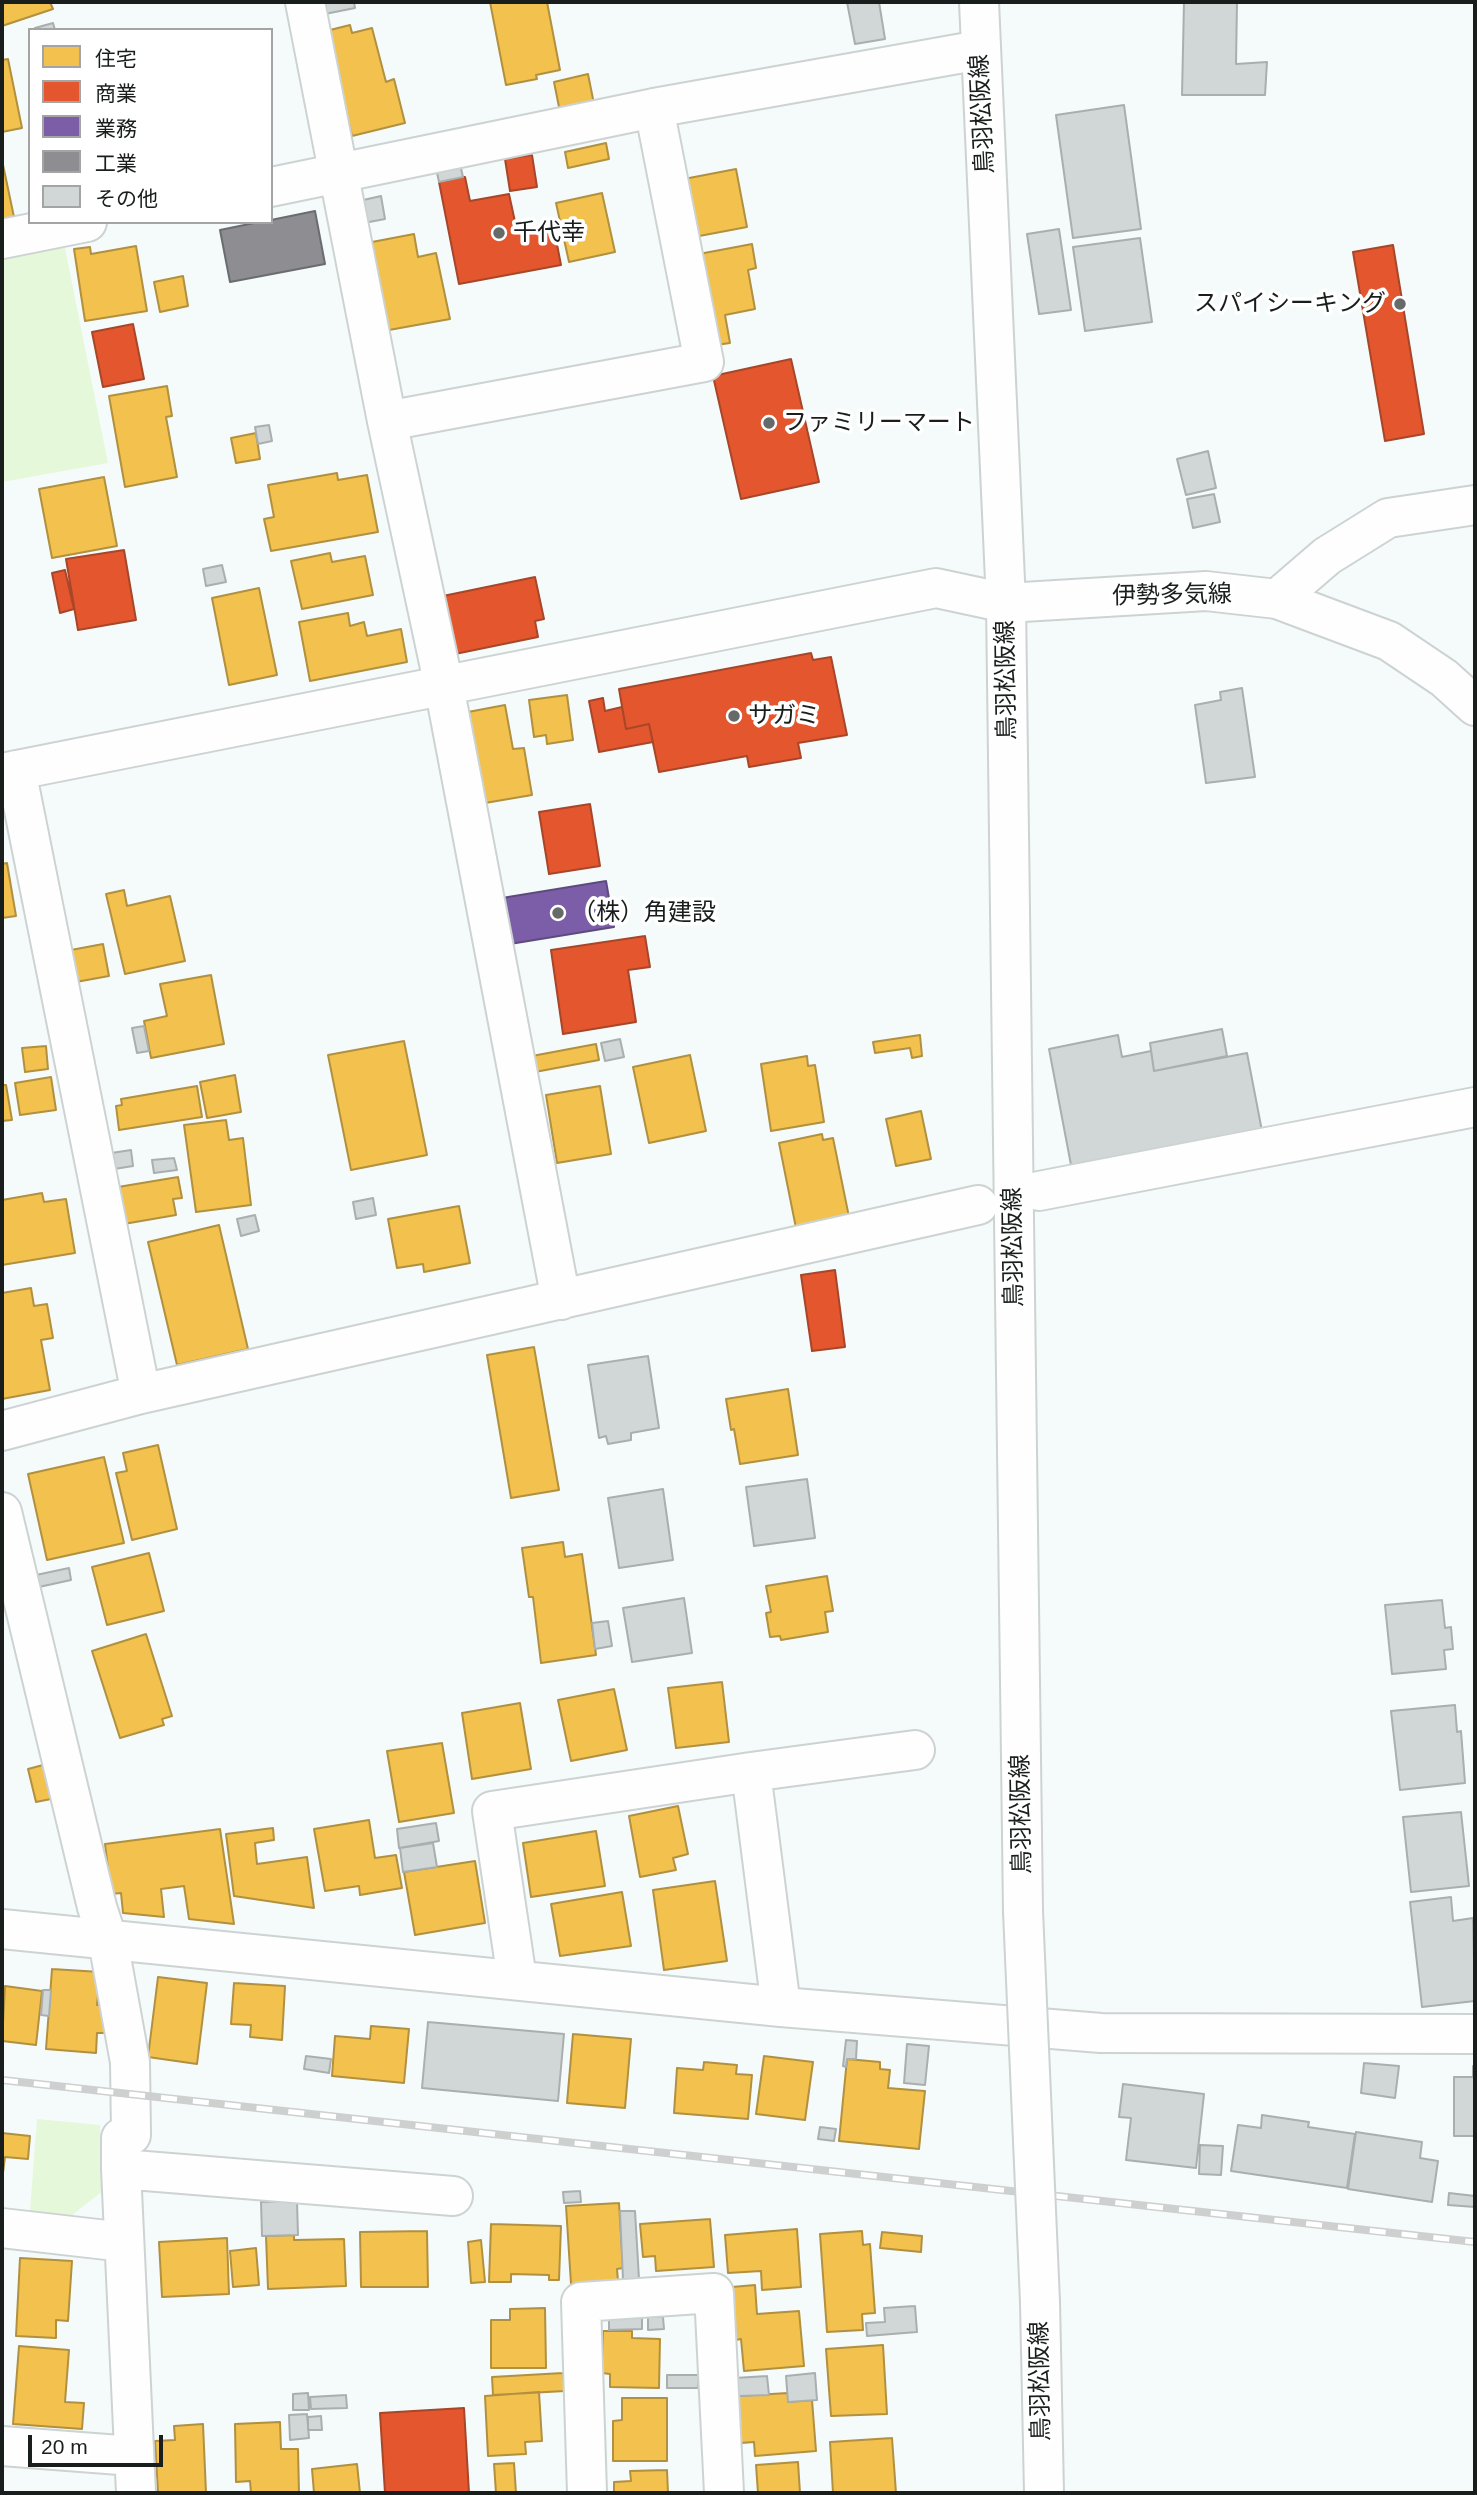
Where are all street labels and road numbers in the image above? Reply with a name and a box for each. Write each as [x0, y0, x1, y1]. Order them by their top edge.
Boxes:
street label: 鳥羽松阪線 [965, 53, 1001, 175]
street label: 伊勢多気線 [1112, 581, 1232, 611]
street label: 鳥羽松阪線 [992, 620, 1022, 740]
street label: 鳥羽松阪線 [999, 1187, 1029, 1307]
street label: 鳥羽松阪線 [1007, 1754, 1037, 1874]
street label: 鳥羽松阪線 [1026, 2321, 1056, 2441]

